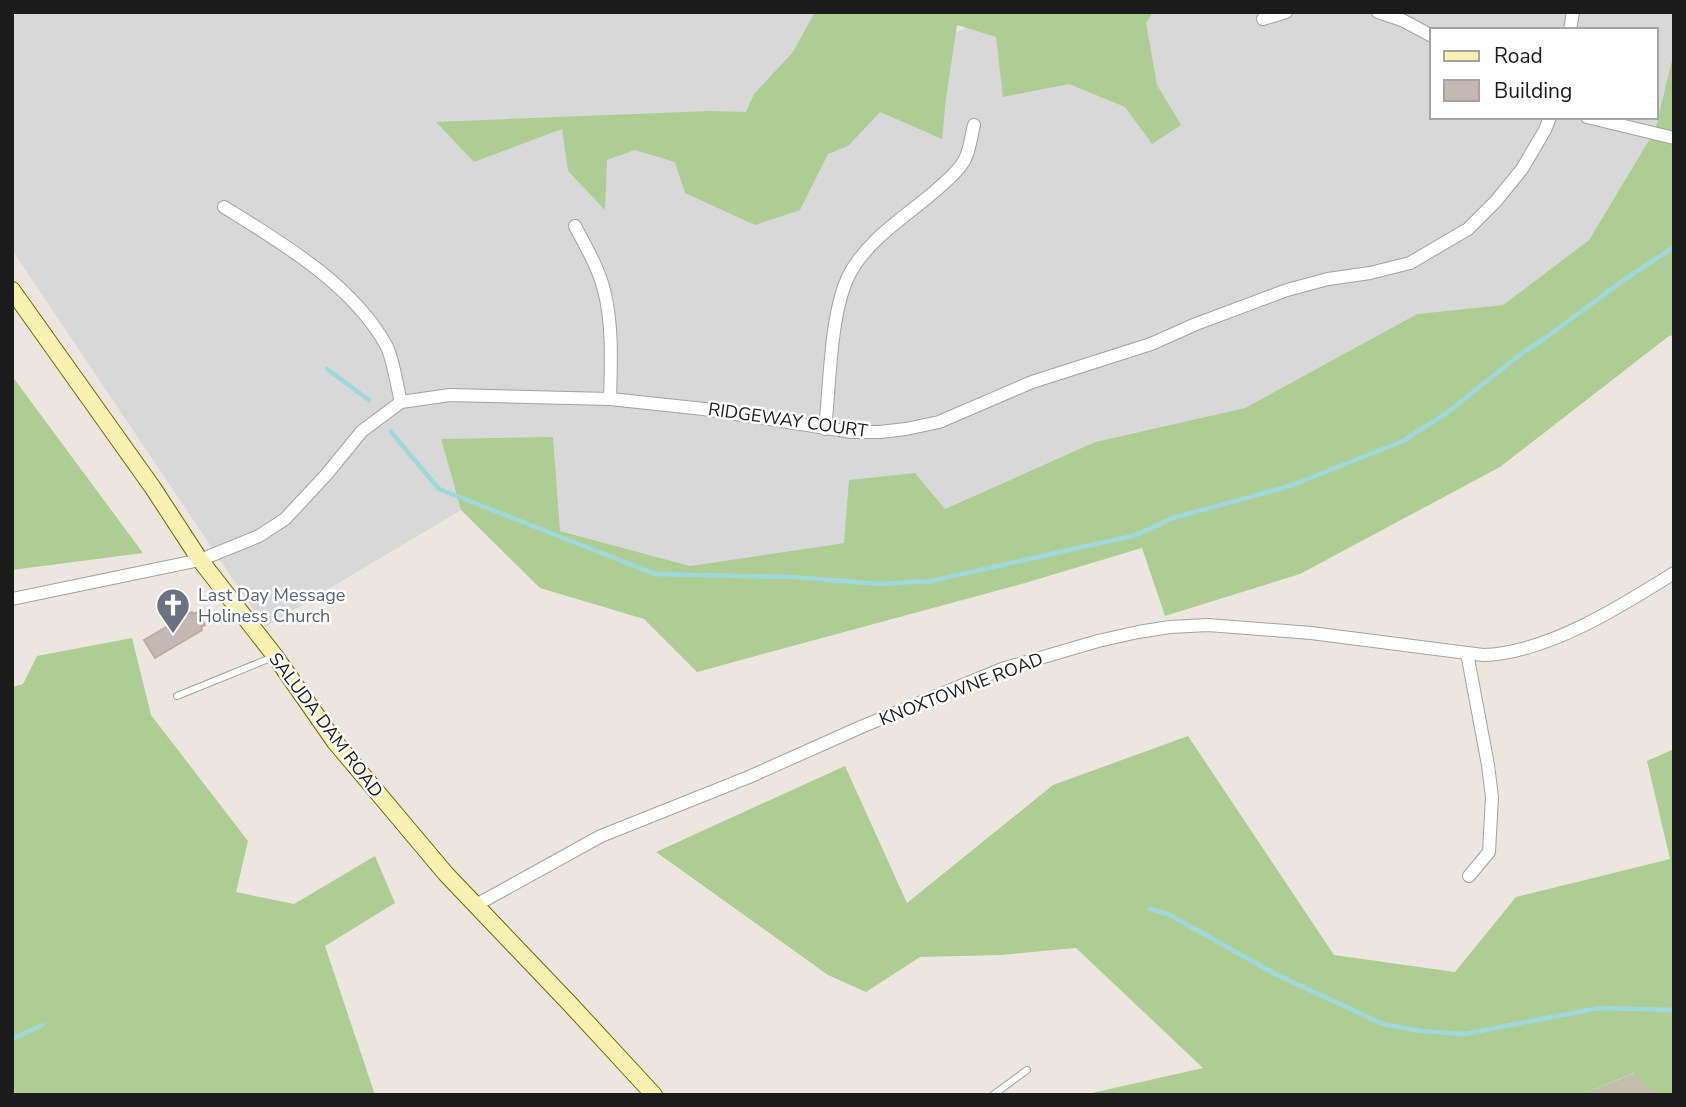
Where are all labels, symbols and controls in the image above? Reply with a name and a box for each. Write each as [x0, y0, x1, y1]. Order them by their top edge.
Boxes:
legend [1430, 28, 1658, 119]
text: Road [1494, 42, 1543, 70]
text: Building [1494, 77, 1572, 105]
street label: RIDGEWAY COURT [707, 397, 869, 443]
place label: Last Day Message Holiness Church [198, 583, 345, 628]
church icon: Last Day Message Holiness Church [154, 586, 192, 635]
street label: KNOXTOWNE ROAD [876, 647, 1046, 731]
street label: SALUDA DAM ROAD [264, 648, 388, 802]

